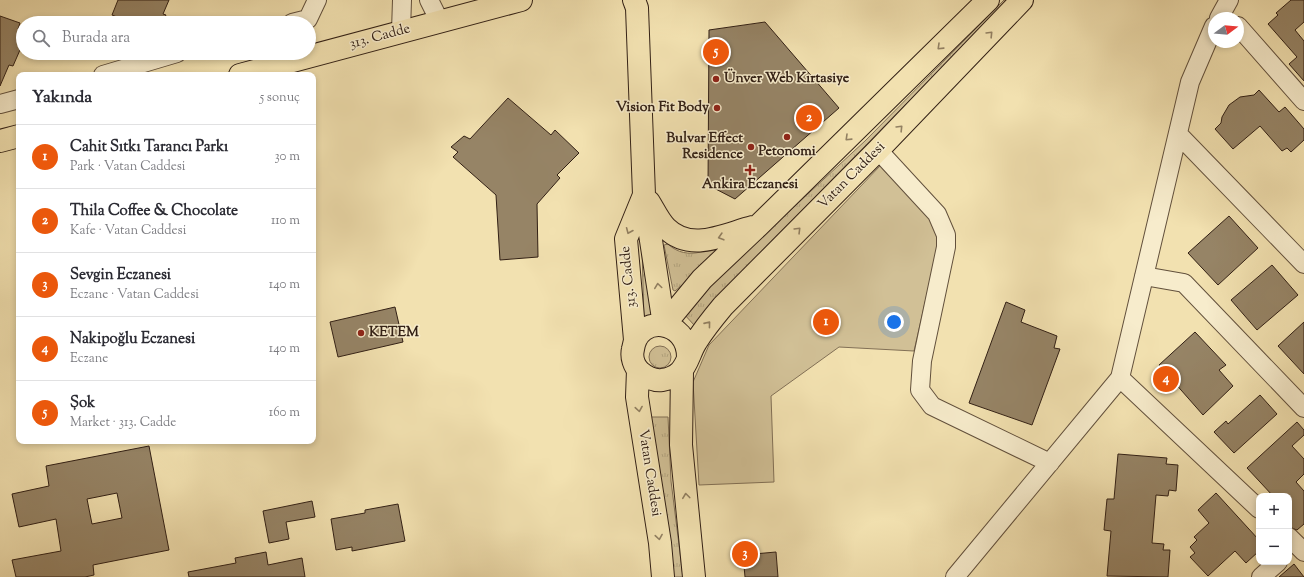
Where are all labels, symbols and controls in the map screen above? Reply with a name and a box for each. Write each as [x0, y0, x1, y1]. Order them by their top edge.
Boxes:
north arrow [1208, 12, 1244, 48]
search box [16, 16, 316, 60]
street label: 313. Cadde [347, 19, 413, 55]
icon: search [30, 27, 52, 49]
text: Burada ara [62, 28, 130, 49]
one-way arrow [985, 31, 993, 39]
pin: 5 [703, 37, 729, 67]
one-way arrow [937, 42, 945, 50]
place label: Ünver Web Kırtasiye [724, 68, 850, 89]
marker: Ünver Web Kırtasiye [711, 74, 721, 84]
text: Yakında [32, 86, 92, 110]
text: 5 sonuç [260, 89, 300, 107]
place label: Vision Fit Body [616, 98, 709, 118]
marker: Vision Fit Body [712, 103, 722, 113]
pin: 2 [796, 103, 822, 133]
one-way arrow [895, 125, 902, 133]
place label: Bulvar Effect Residence [666, 129, 743, 165]
marker: Petonomi [782, 132, 792, 142]
one-way arrow [845, 133, 853, 141]
text: Cahit Sıtkı Tarancı Parkı [70, 137, 228, 158]
street label: Vatan Caddesi [814, 138, 890, 214]
marker: Bulvar Effect Residence [746, 142, 756, 152]
place label: Petonomi [758, 142, 816, 162]
text: 1 [43, 148, 47, 166]
text: 30 m [274, 148, 300, 166]
text: Park · Vatan Caddesi [70, 158, 186, 176]
marker: Ankira Eczanesi [745, 165, 755, 175]
place label: Ankira Eczanesi [702, 175, 798, 195]
text: Thila Coffee & Chocolate [70, 201, 238, 222]
text: 2 [42, 212, 48, 230]
text: 110 m [271, 212, 300, 230]
text: Kafe · Vatan Caddesi [70, 222, 186, 240]
one-way arrow [626, 226, 634, 234]
one-way arrow [793, 227, 801, 235]
one-way arrow [717, 232, 724, 241]
street label: 313. Cadde [616, 245, 642, 309]
text: Sevgin Eczanesi [70, 265, 171, 286]
text: 3 [42, 276, 48, 294]
text: 140 m [269, 276, 300, 294]
one-way arrow [654, 283, 663, 289]
text: Eczane · Vatan Caddesi [70, 286, 199, 304]
pin: 1 [813, 307, 839, 337]
your location [884, 312, 904, 332]
one-way arrow [704, 321, 711, 328]
place label: KETEM [369, 323, 419, 343]
marker: KETEM [356, 328, 366, 338]
text: Nakipoğlu Eczanesi [70, 329, 195, 350]
text: 4 [42, 340, 48, 358]
text: 140 m [269, 340, 300, 358]
text: Eczane [70, 350, 108, 368]
pin: 4 [1153, 364, 1179, 394]
text: Şok [70, 393, 95, 414]
text: 5 [43, 404, 47, 422]
text: 160 m [269, 404, 300, 422]
one-way arrow [634, 405, 643, 412]
text: Market · 313. Cadde [70, 414, 176, 432]
street label: Vatan Caddesi [632, 428, 666, 518]
one-way arrow [682, 493, 691, 500]
map controls [1256, 493, 1292, 565]
button: + [1256, 493, 1292, 529]
button: − [1256, 529, 1292, 565]
one-way arrow [654, 534, 663, 540]
pin: 3 [732, 539, 758, 569]

